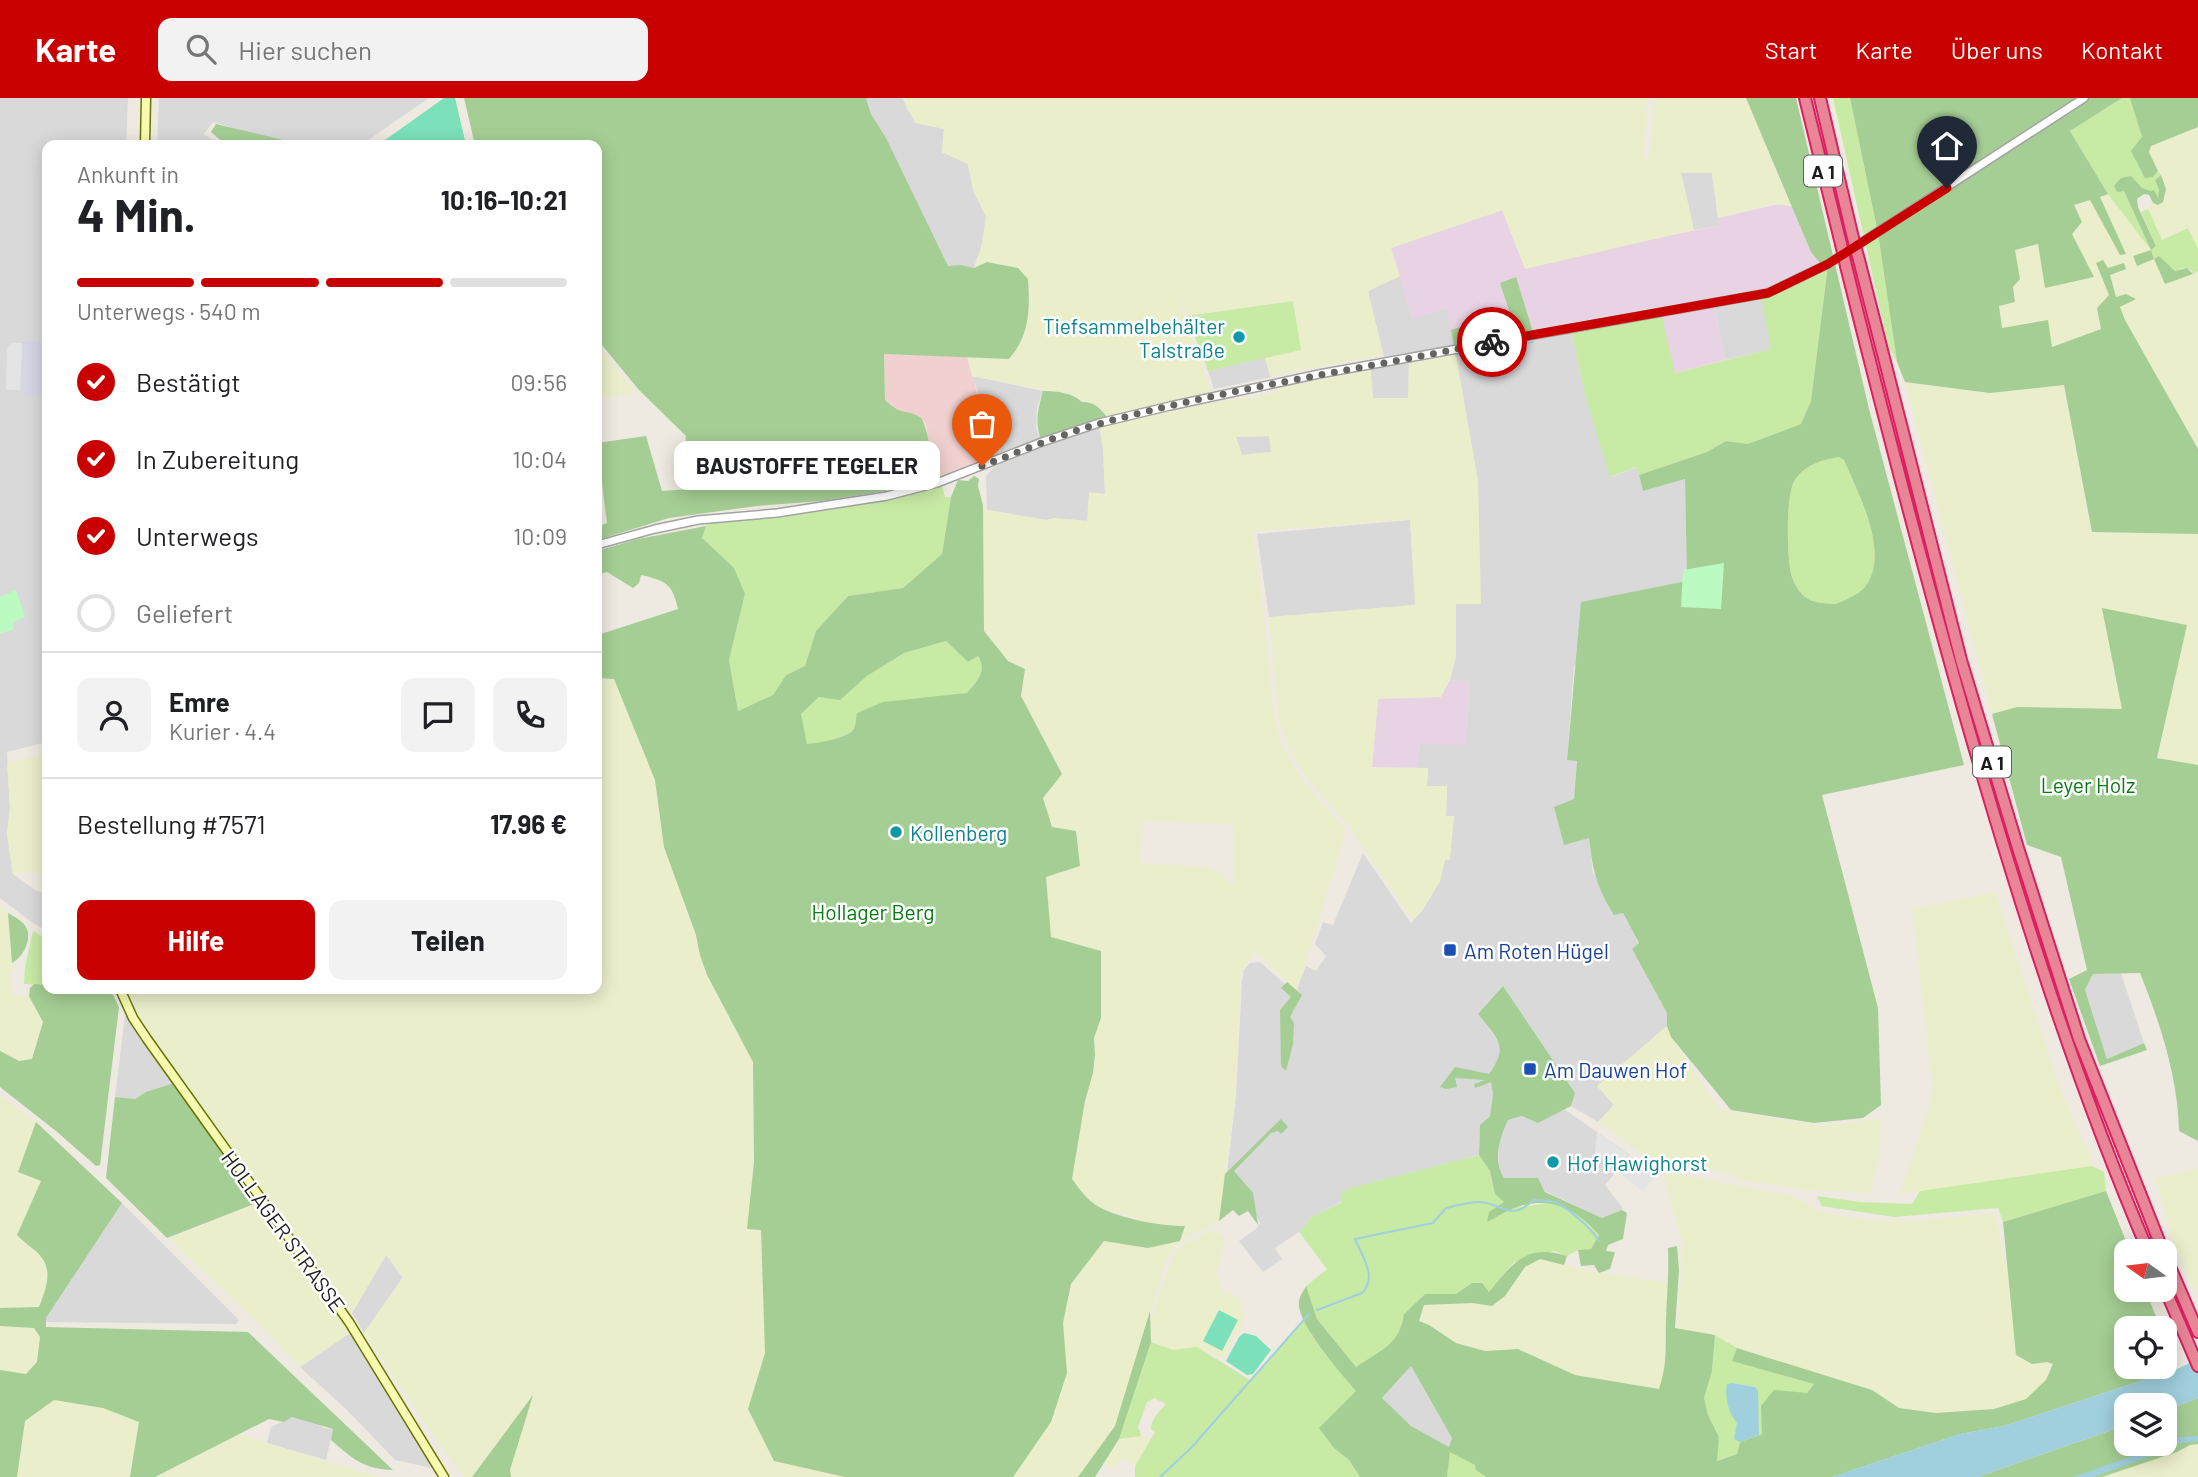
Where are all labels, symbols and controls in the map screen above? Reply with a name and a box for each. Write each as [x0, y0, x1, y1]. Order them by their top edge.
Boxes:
search box [158, 18, 648, 81]
text: Karte [35, 29, 116, 69]
icon: search [182, 30, 220, 68]
text: Hier suchen [238, 34, 372, 65]
text: Start [1765, 35, 1818, 64]
text: Karte [1856, 35, 1913, 64]
text: Über uns [1951, 35, 2043, 64]
text: Kontakt [2081, 35, 2163, 64]
pin [1917, 116, 1977, 188]
icon: home [1928, 127, 1966, 165]
road number: A 1 [1804, 156, 1842, 186]
text: Ankunft in [77, 160, 179, 188]
text: 10:16–10:21 [441, 184, 567, 215]
text: 4 Min. [77, 186, 196, 241]
text: Unterwegs · 540 m [77, 297, 260, 325]
courier [1457, 307, 1527, 377]
place label: Tiefsammelbehälter Talstraße [1043, 313, 1225, 362]
icon: bike [1473, 323, 1511, 361]
marker: Tiefsammelbehälter Talstraße [1231, 329, 1247, 345]
icon: check [77, 363, 115, 401]
text: Bestätigt [136, 366, 241, 397]
text: 09:56 [511, 368, 567, 396]
pin [952, 394, 1012, 466]
icon: bag [963, 405, 1001, 443]
icon: check [77, 440, 115, 478]
callout: BAUSTOFFE TEGELER [674, 442, 940, 490]
text: In Zubereitung [136, 443, 299, 474]
text: 10:04 [512, 445, 567, 473]
text: BAUSTOFFE TEGELER [696, 451, 918, 479]
icon: check [77, 517, 115, 555]
text: Unterwegs [136, 520, 258, 551]
text: 10:09 [513, 522, 567, 550]
text: Geliefert [136, 597, 233, 628]
button: person [77, 678, 151, 752]
button: chat [401, 678, 475, 752]
button: phone [493, 678, 567, 752]
text: Emre [169, 686, 230, 717]
text: Kurier · 4.4 [169, 717, 276, 745]
road number: A 1 [1973, 747, 2011, 778]
park label: Leyer Holz [2041, 772, 2135, 797]
text: Bestellung #7571 [77, 808, 266, 839]
text: 17.96 € [490, 808, 567, 839]
place label: Kollenberg [910, 820, 1007, 845]
marker: Kollenberg [888, 824, 904, 840]
park label: Hollager Berg [812, 899, 934, 924]
button: Hilfe [77, 900, 315, 980]
button: Teilen [329, 900, 567, 980]
place label: Am Roten Hügel [1464, 938, 1609, 963]
marker: Am Roten Hügel [1442, 942, 1458, 958]
place label: Am Dauwen Hof [1544, 1057, 1687, 1082]
marker: Am Dauwen Hof [1522, 1061, 1538, 1077]
street label: HOLLAGER STRASSE [217, 1145, 351, 1317]
place label: Hof Hawighorst [1567, 1150, 1708, 1175]
marker: Hof Hawighorst [1545, 1154, 1561, 1170]
north arrow [2114, 1239, 2177, 1302]
map controls [2114, 1239, 2177, 1456]
button: locate [2114, 1316, 2177, 1379]
button: layers [2114, 1393, 2177, 1456]

